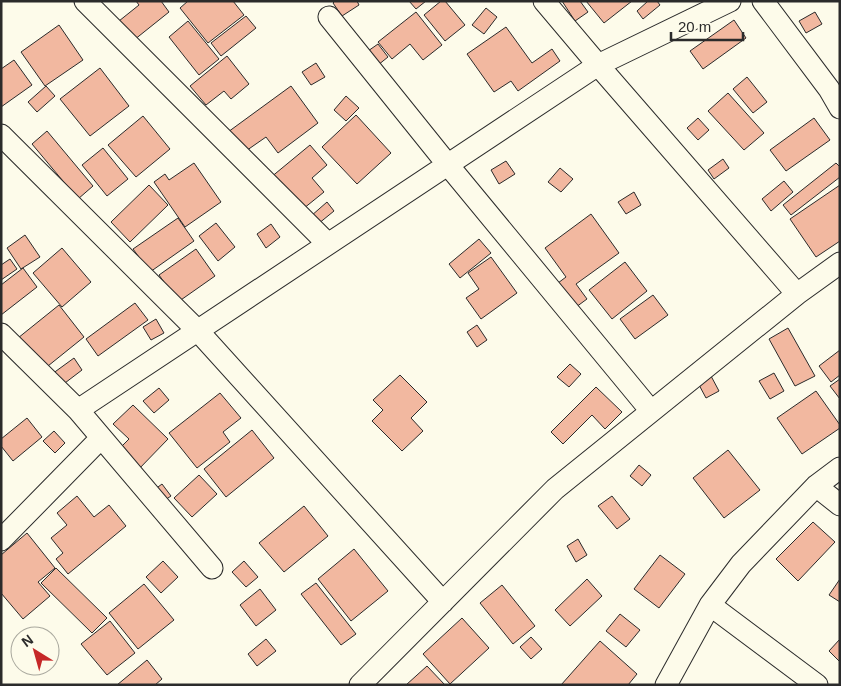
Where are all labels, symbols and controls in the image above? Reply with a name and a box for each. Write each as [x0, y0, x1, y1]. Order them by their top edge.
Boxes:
scale bar [671, 10, 744, 42]
text: 20 m [678, 18, 711, 35]
north arrow [10, 626, 60, 676]
text: N [18, 631, 36, 650]

